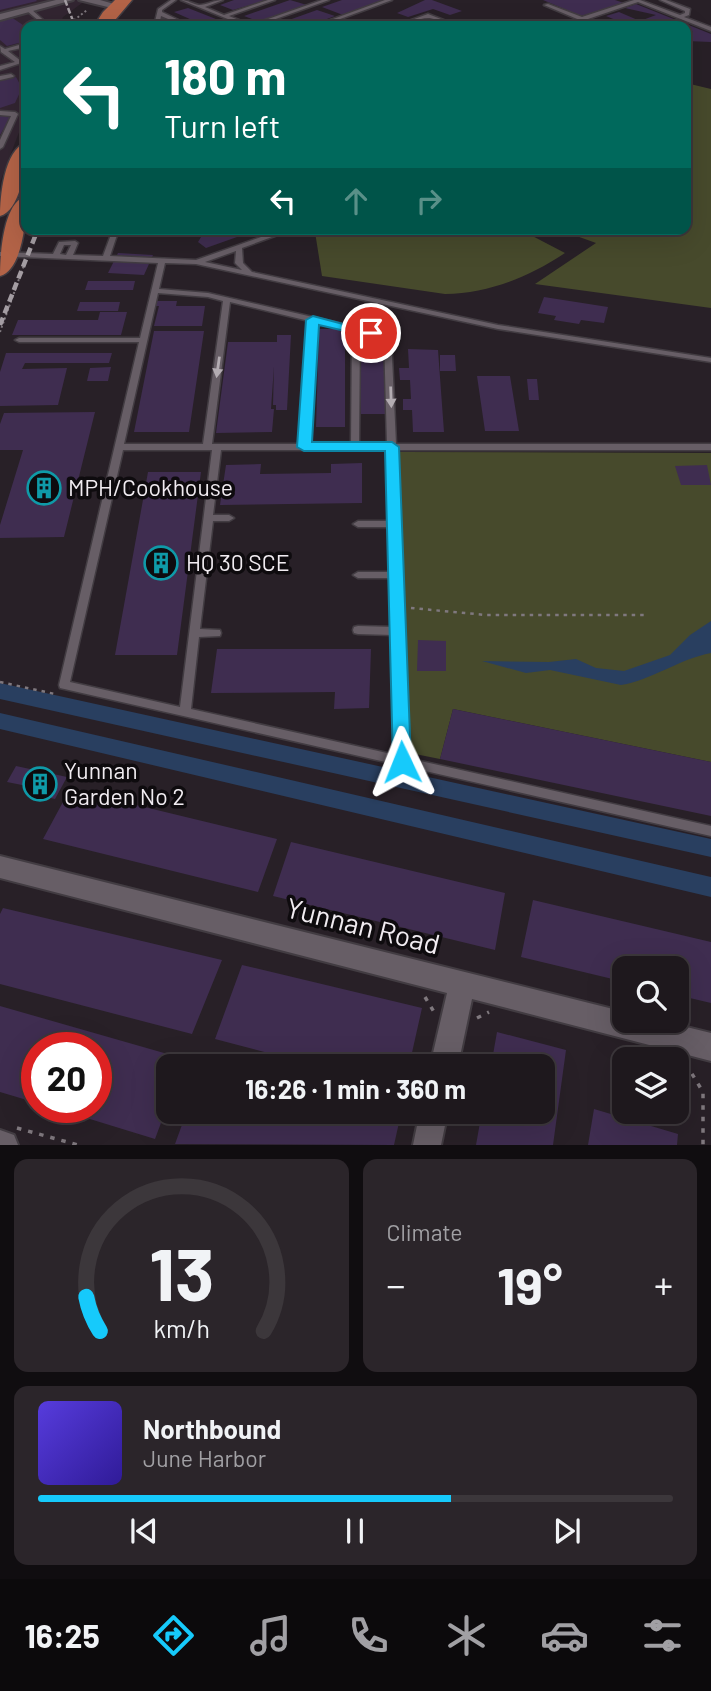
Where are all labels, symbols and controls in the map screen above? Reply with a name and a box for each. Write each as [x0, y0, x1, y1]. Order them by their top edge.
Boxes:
text: 180 m [164, 46, 287, 105]
icon: left [49, 49, 140, 140]
text: Turn left [164, 106, 281, 144]
icon: left [264, 182, 302, 220]
icon: ahead [337, 182, 375, 220]
icon: right [410, 182, 448, 220]
pin [341, 303, 401, 363]
icon: arrive [352, 314, 390, 352]
one-way arrow [212, 356, 223, 378]
one-way arrow [385, 386, 396, 408]
building icon: MPH/Cookhouse [25, 469, 63, 507]
place label: MPH/Cookhouse [68, 473, 233, 501]
building icon: HQ 30 SCE [142, 544, 180, 582]
place label: HQ 30 SCE [186, 548, 290, 576]
position arrow [365, 725, 439, 799]
place label: Yunnan Garden No 2 [64, 756, 185, 810]
building icon: Yunnan Garden No 2 [21, 765, 59, 803]
street label: Yunnan Road [283, 890, 444, 961]
map controls [612, 956, 689, 1124]
button: search [612, 956, 689, 1033]
speed limit sign: 20 [21, 1032, 112, 1123]
button: layers [612, 1047, 689, 1124]
text: 16:26 · 1 min · 360 m [245, 1073, 466, 1104]
text: Climate [387, 1218, 463, 1246]
text: 13 [149, 1229, 214, 1317]
text: 19° [497, 1253, 563, 1315]
text: − [387, 1261, 406, 1307]
text: + [654, 1261, 673, 1307]
text: km/h [153, 1313, 210, 1343]
text: Northbound [143, 1413, 281, 1444]
text: June Harbor [143, 1444, 266, 1472]
icon: previous [125, 1512, 163, 1550]
icon: pause [336, 1512, 374, 1550]
icon: next [548, 1512, 586, 1550]
icon: directions [149, 1611, 198, 1660]
icon: music [246, 1611, 295, 1660]
icon: phone [344, 1611, 393, 1660]
icon: climate [442, 1611, 491, 1660]
icon: car [540, 1611, 589, 1660]
icon: filters [638, 1611, 687, 1660]
text: 16:25 [24, 1616, 100, 1654]

